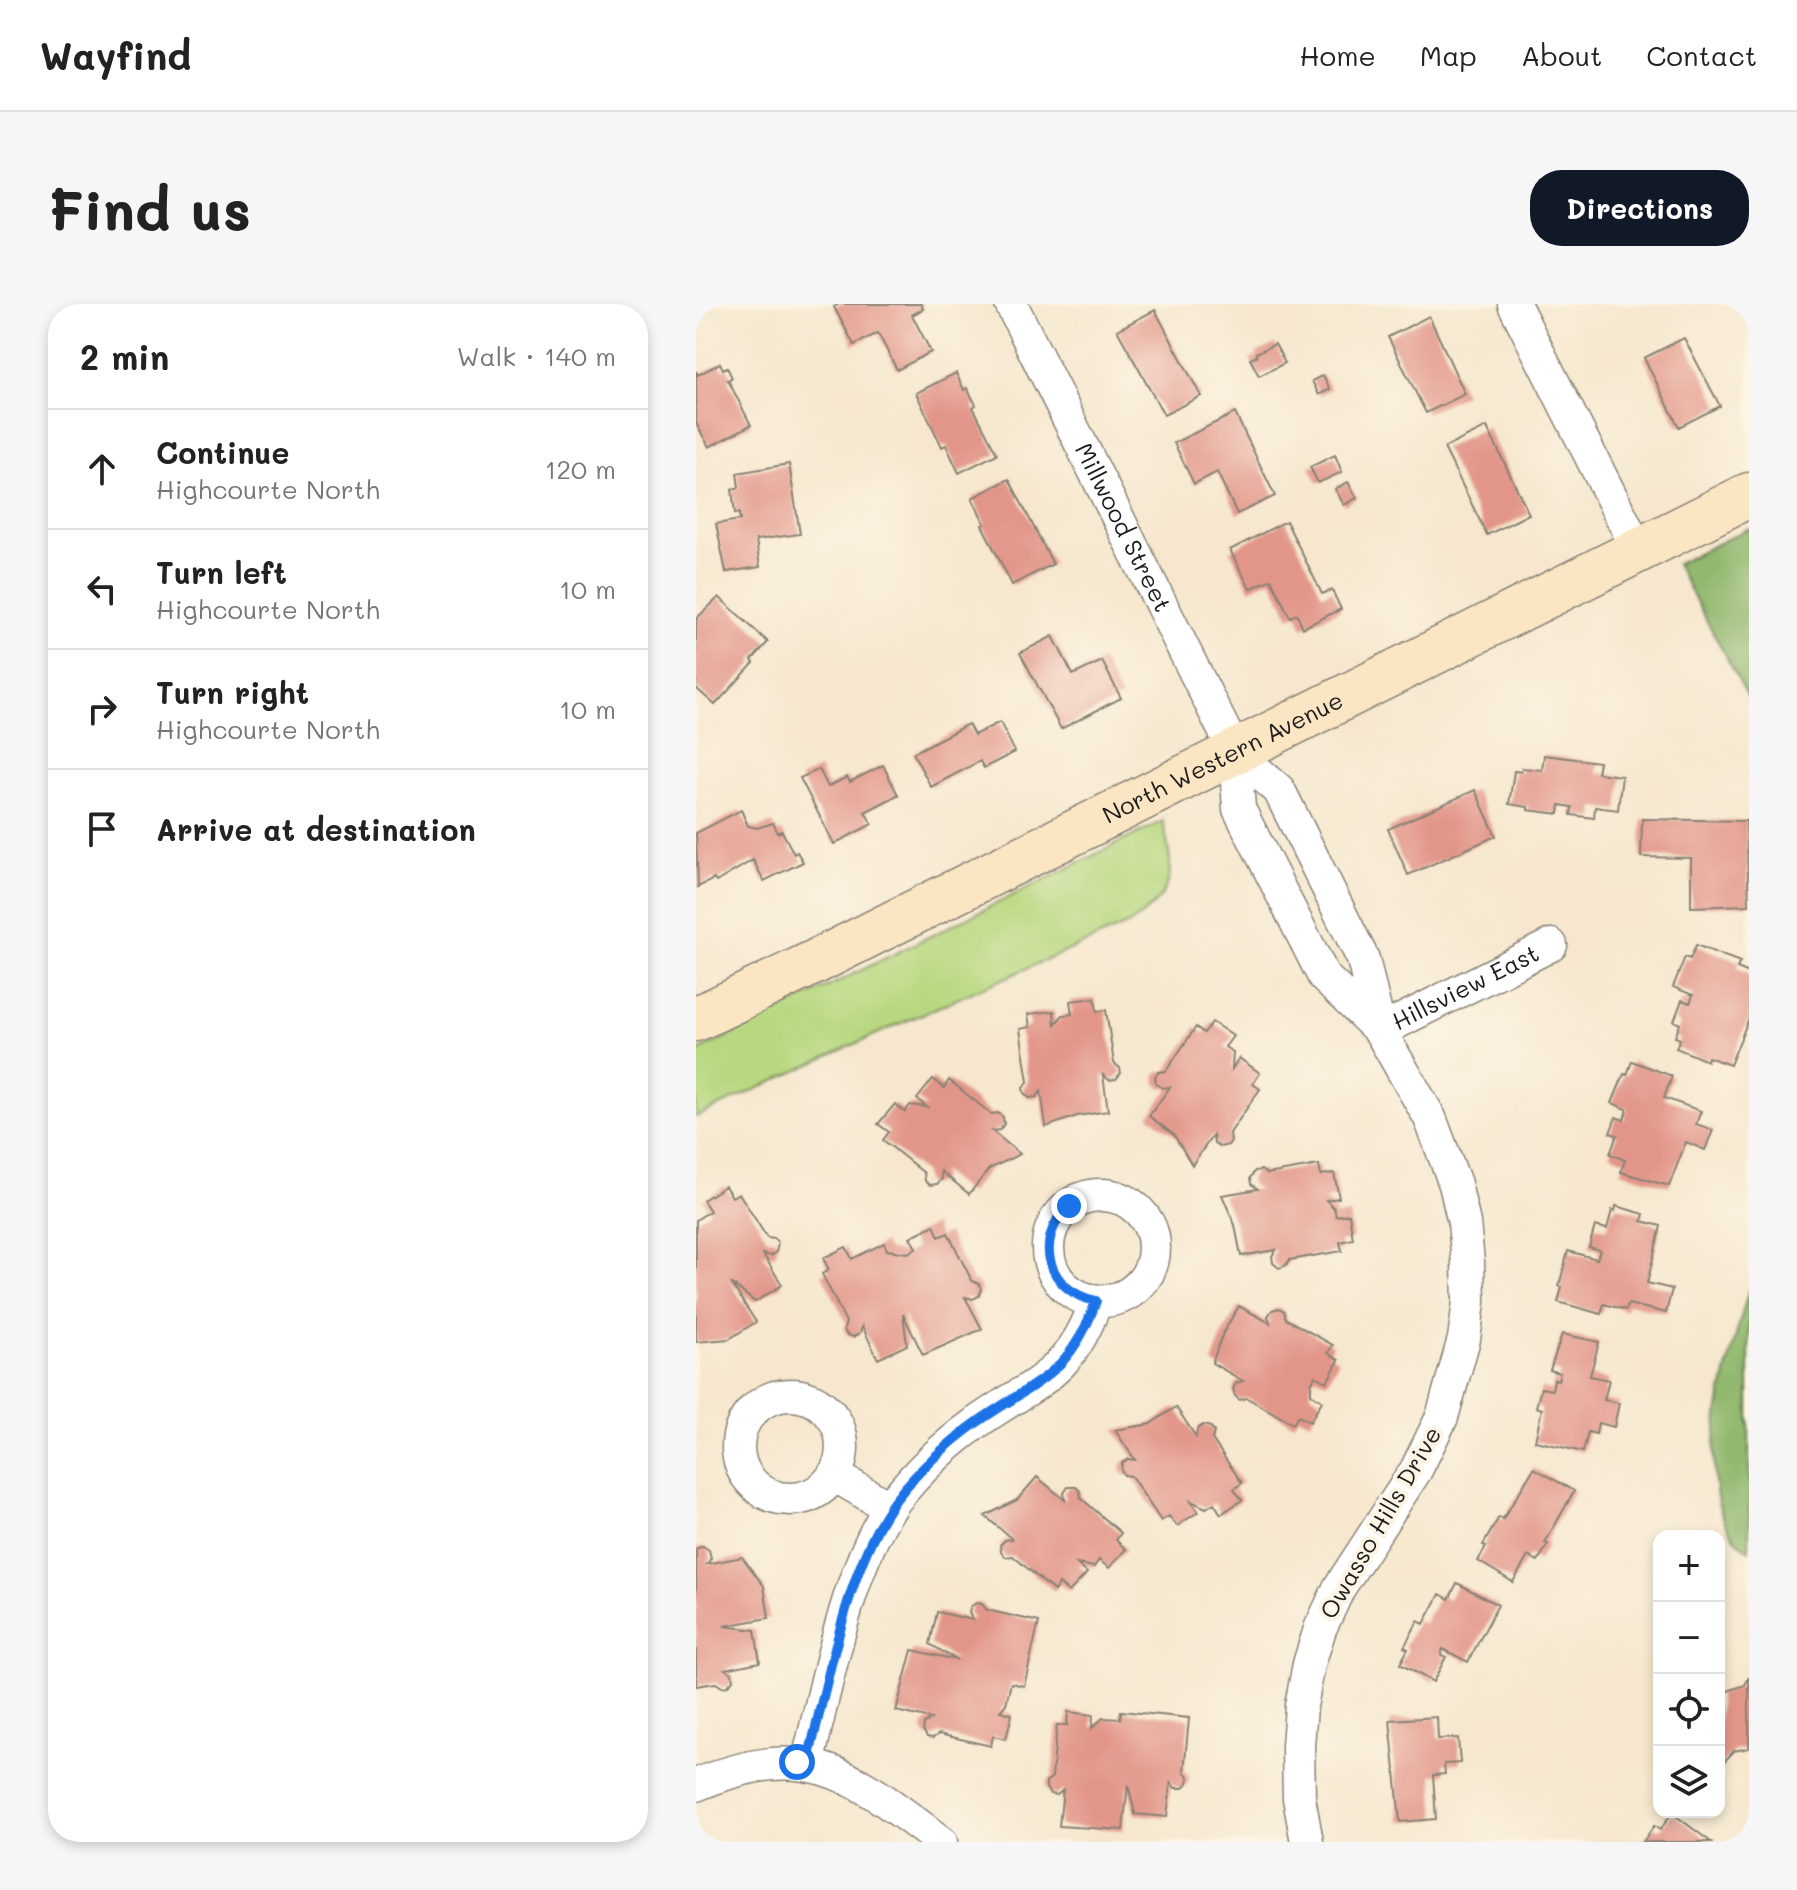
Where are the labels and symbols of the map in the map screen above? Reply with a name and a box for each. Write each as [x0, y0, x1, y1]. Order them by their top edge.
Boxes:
street label: Millwood Street [1069, 437, 1179, 617]
street label: North Western Avenue [1097, 684, 1348, 830]
street label: Hillsview East [1386, 937, 1544, 1036]
route end [1051, 1188, 1087, 1224]
street label: Owasso Hills Drive [1312, 1420, 1447, 1624]
route start [779, 1744, 815, 1780]

